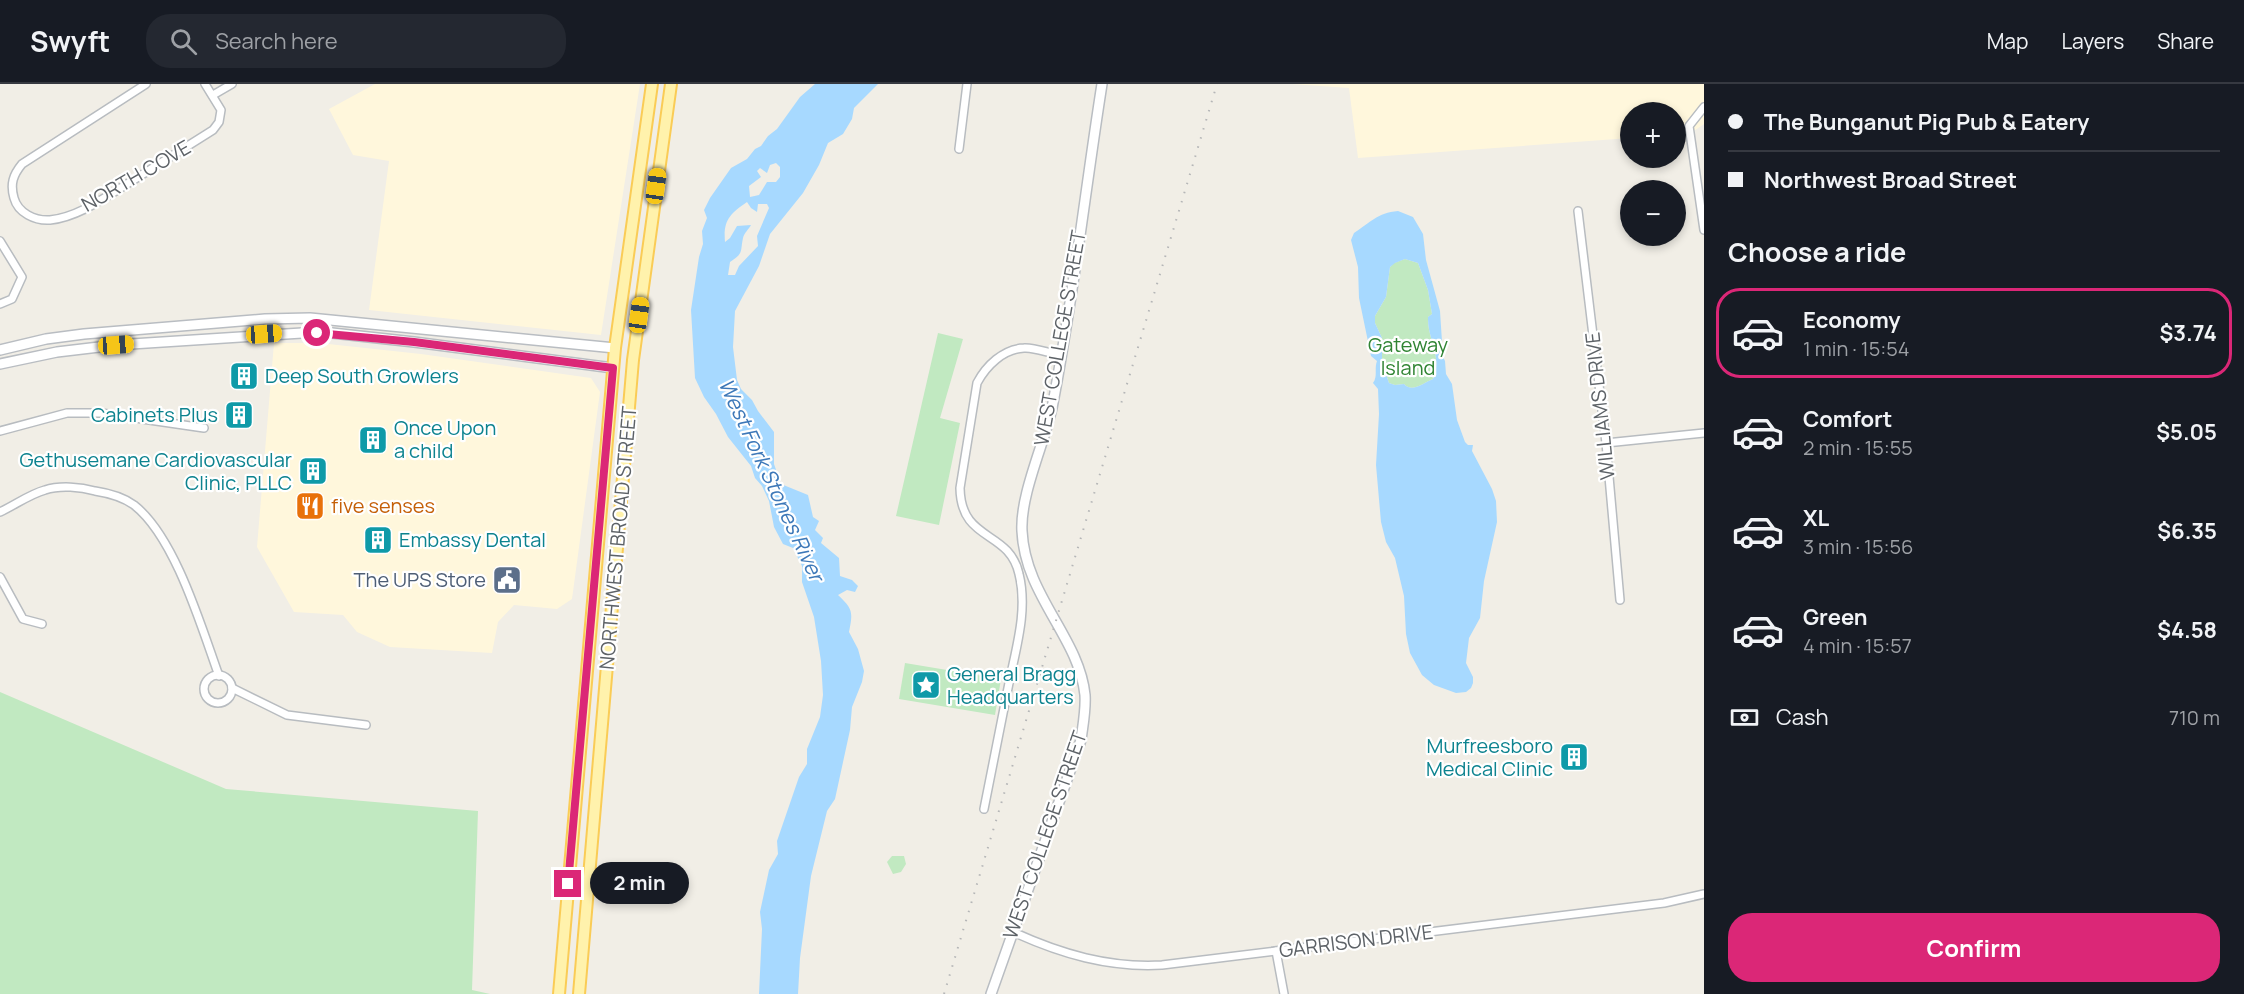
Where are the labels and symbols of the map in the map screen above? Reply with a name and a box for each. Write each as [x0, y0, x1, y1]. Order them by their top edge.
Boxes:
street label: NORTH COVE [76, 133, 195, 218]
car [645, 167, 667, 205]
street label: WEST COLLEGE STREET [1027, 228, 1092, 448]
car [628, 296, 650, 334]
route start [303, 319, 330, 346]
car [245, 324, 283, 344]
park label: Gateway Island [1368, 331, 1448, 381]
street label: WILLIAMS DRIVE [1578, 331, 1621, 481]
car [97, 335, 135, 355]
building icon: Deep South Growlers [228, 360, 260, 392]
place label: Deep South Growlers [265, 362, 459, 389]
water label: West Fork Stones River [713, 374, 832, 588]
building icon: Cabinets Plus [223, 399, 255, 431]
place label: Cabinets Plus [91, 401, 218, 428]
street label: NORTHWEST BROAD STREET [593, 405, 642, 671]
place label: Once Upon a child [394, 414, 496, 464]
building icon: Once Upon a child [357, 424, 389, 456]
place label: Gethusemane Cardiovascular Clinic, PLLC [19, 446, 292, 496]
building icon: Gethusemane Cardiovascular Clinic, PLLC [297, 455, 329, 487]
restaurant icon: five senses [294, 490, 326, 522]
place label: five senses [331, 492, 435, 519]
building icon: Embassy Dental [362, 524, 394, 556]
place label: Embassy Dental [399, 526, 546, 553]
public building icon: The UPS Store [491, 564, 523, 596]
place label: The UPS Store [354, 566, 486, 593]
place label: General Bragg Headquarters [947, 660, 1076, 710]
place icon: General Bragg Headquarters [910, 669, 942, 701]
street label: WEST COLLEGE STREET [996, 727, 1093, 942]
place label: Murfreesboro Medical Clinic [1426, 732, 1553, 782]
building icon: Murfreesboro Medical Clinic [1558, 741, 1590, 773]
callout: 2 min [589, 863, 688, 905]
route end [554, 870, 581, 897]
street label: GARRISON DRIVE [1277, 918, 1434, 963]

